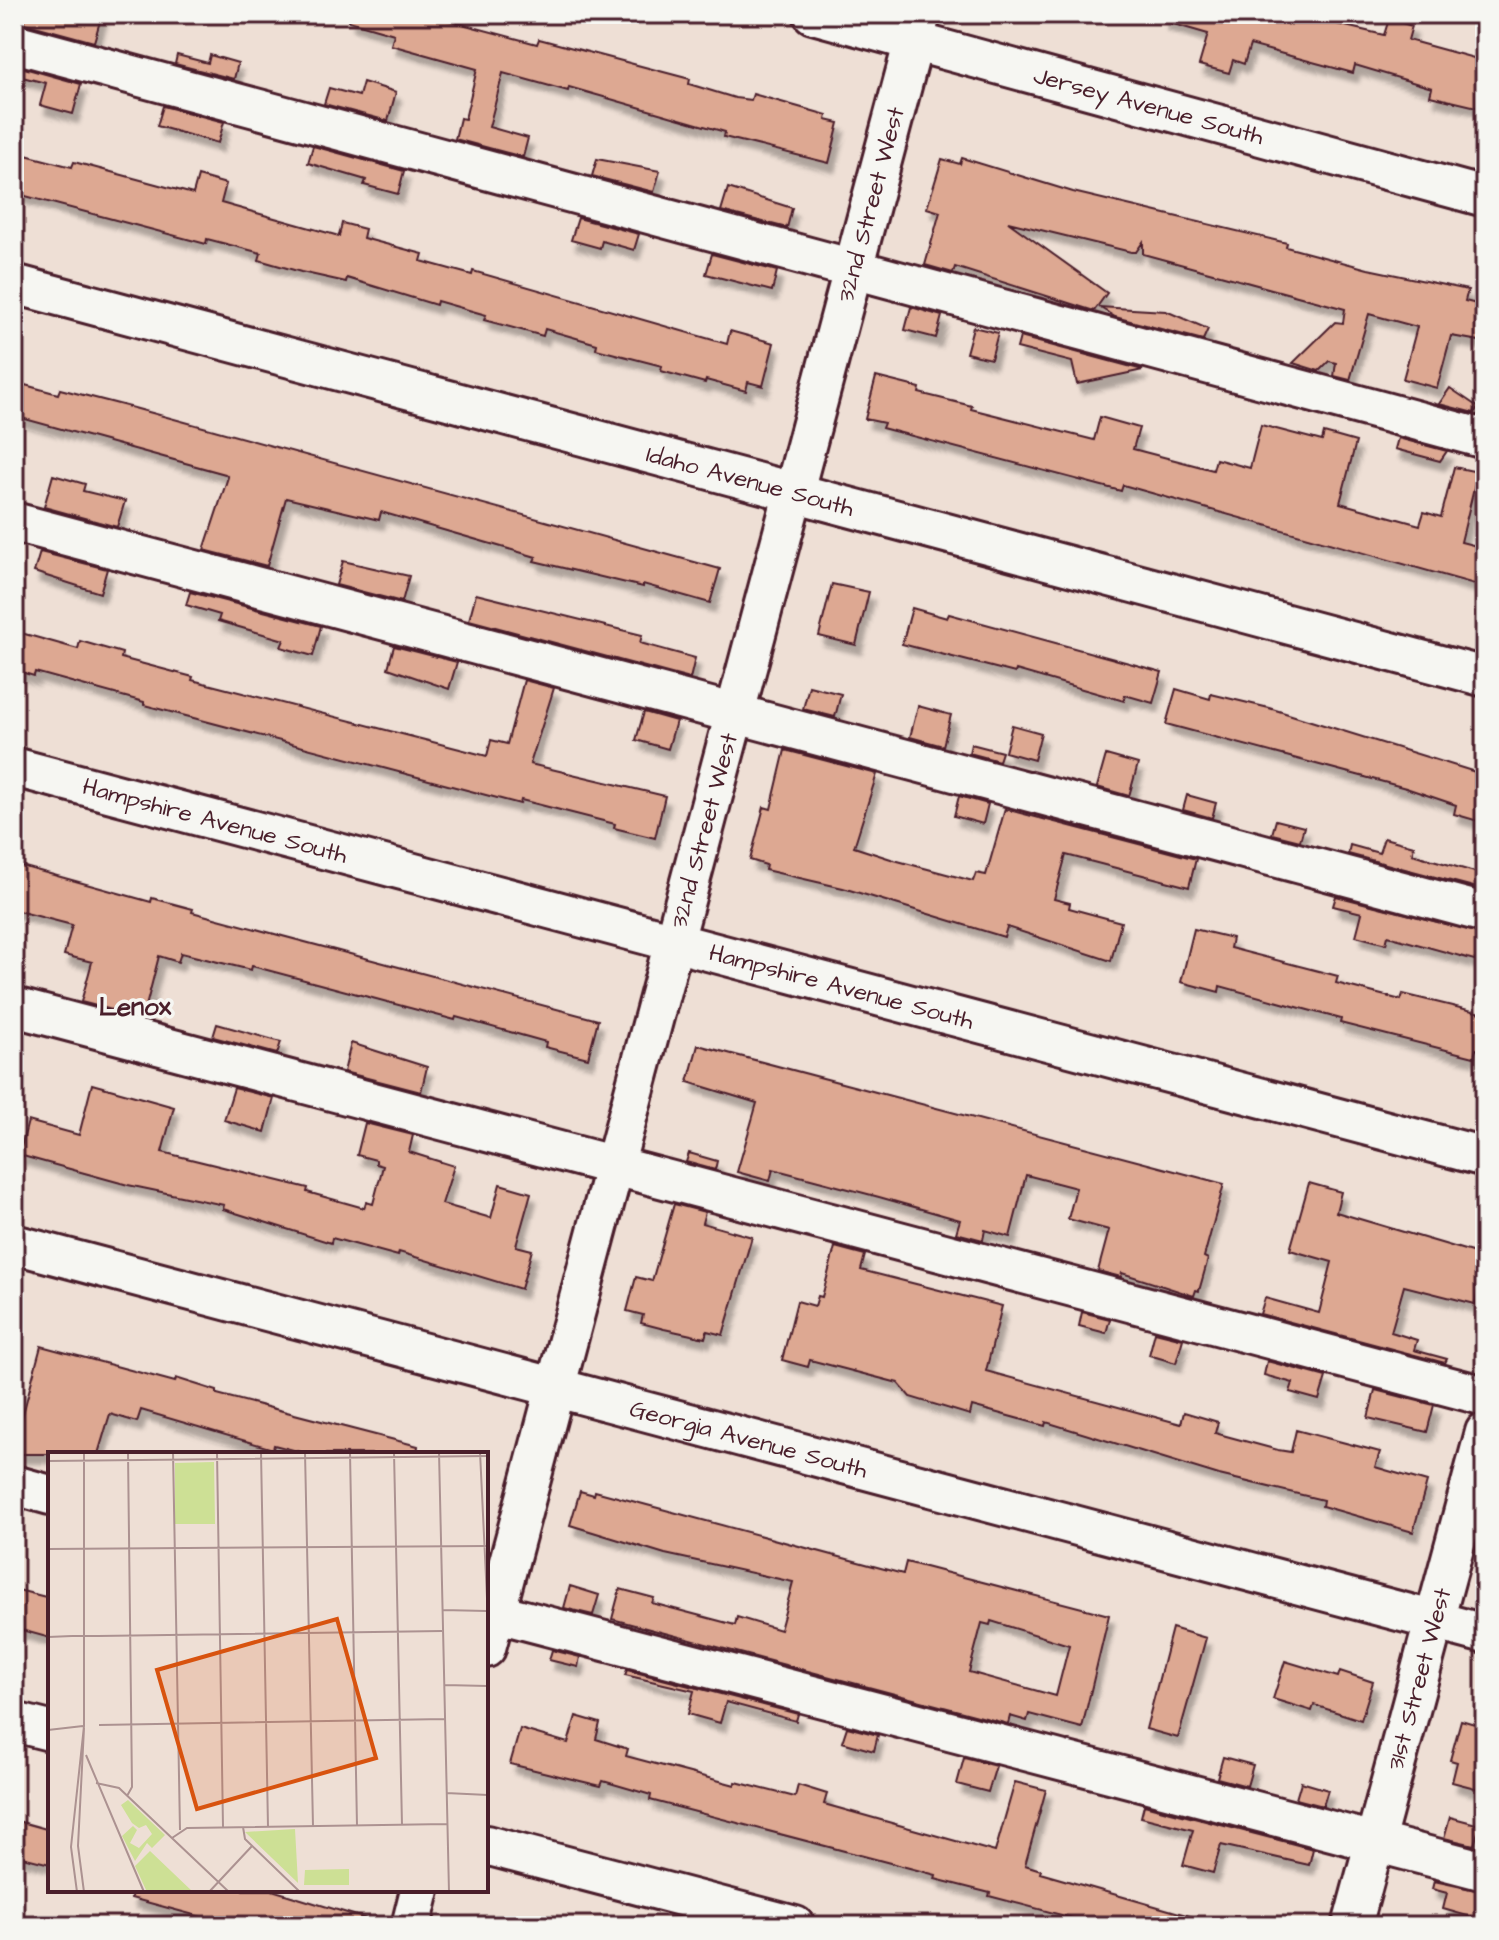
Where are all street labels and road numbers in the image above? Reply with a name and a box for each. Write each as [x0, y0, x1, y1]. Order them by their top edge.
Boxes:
street label: Jersey Avenue South [1030, 59, 1267, 154]
street label: 32nd Street West [829, 103, 914, 306]
street label: Idaho Avenue South [642, 438, 858, 526]
street label: 32nd Street West [662, 729, 747, 932]
street label: Hampshire Avenue South [79, 770, 351, 873]
street label: Hampshire Avenue South [705, 936, 977, 1039]
street label: Georgia Avenue South [626, 1392, 871, 1488]
street label: 31st Street West [1379, 1584, 1460, 1774]

